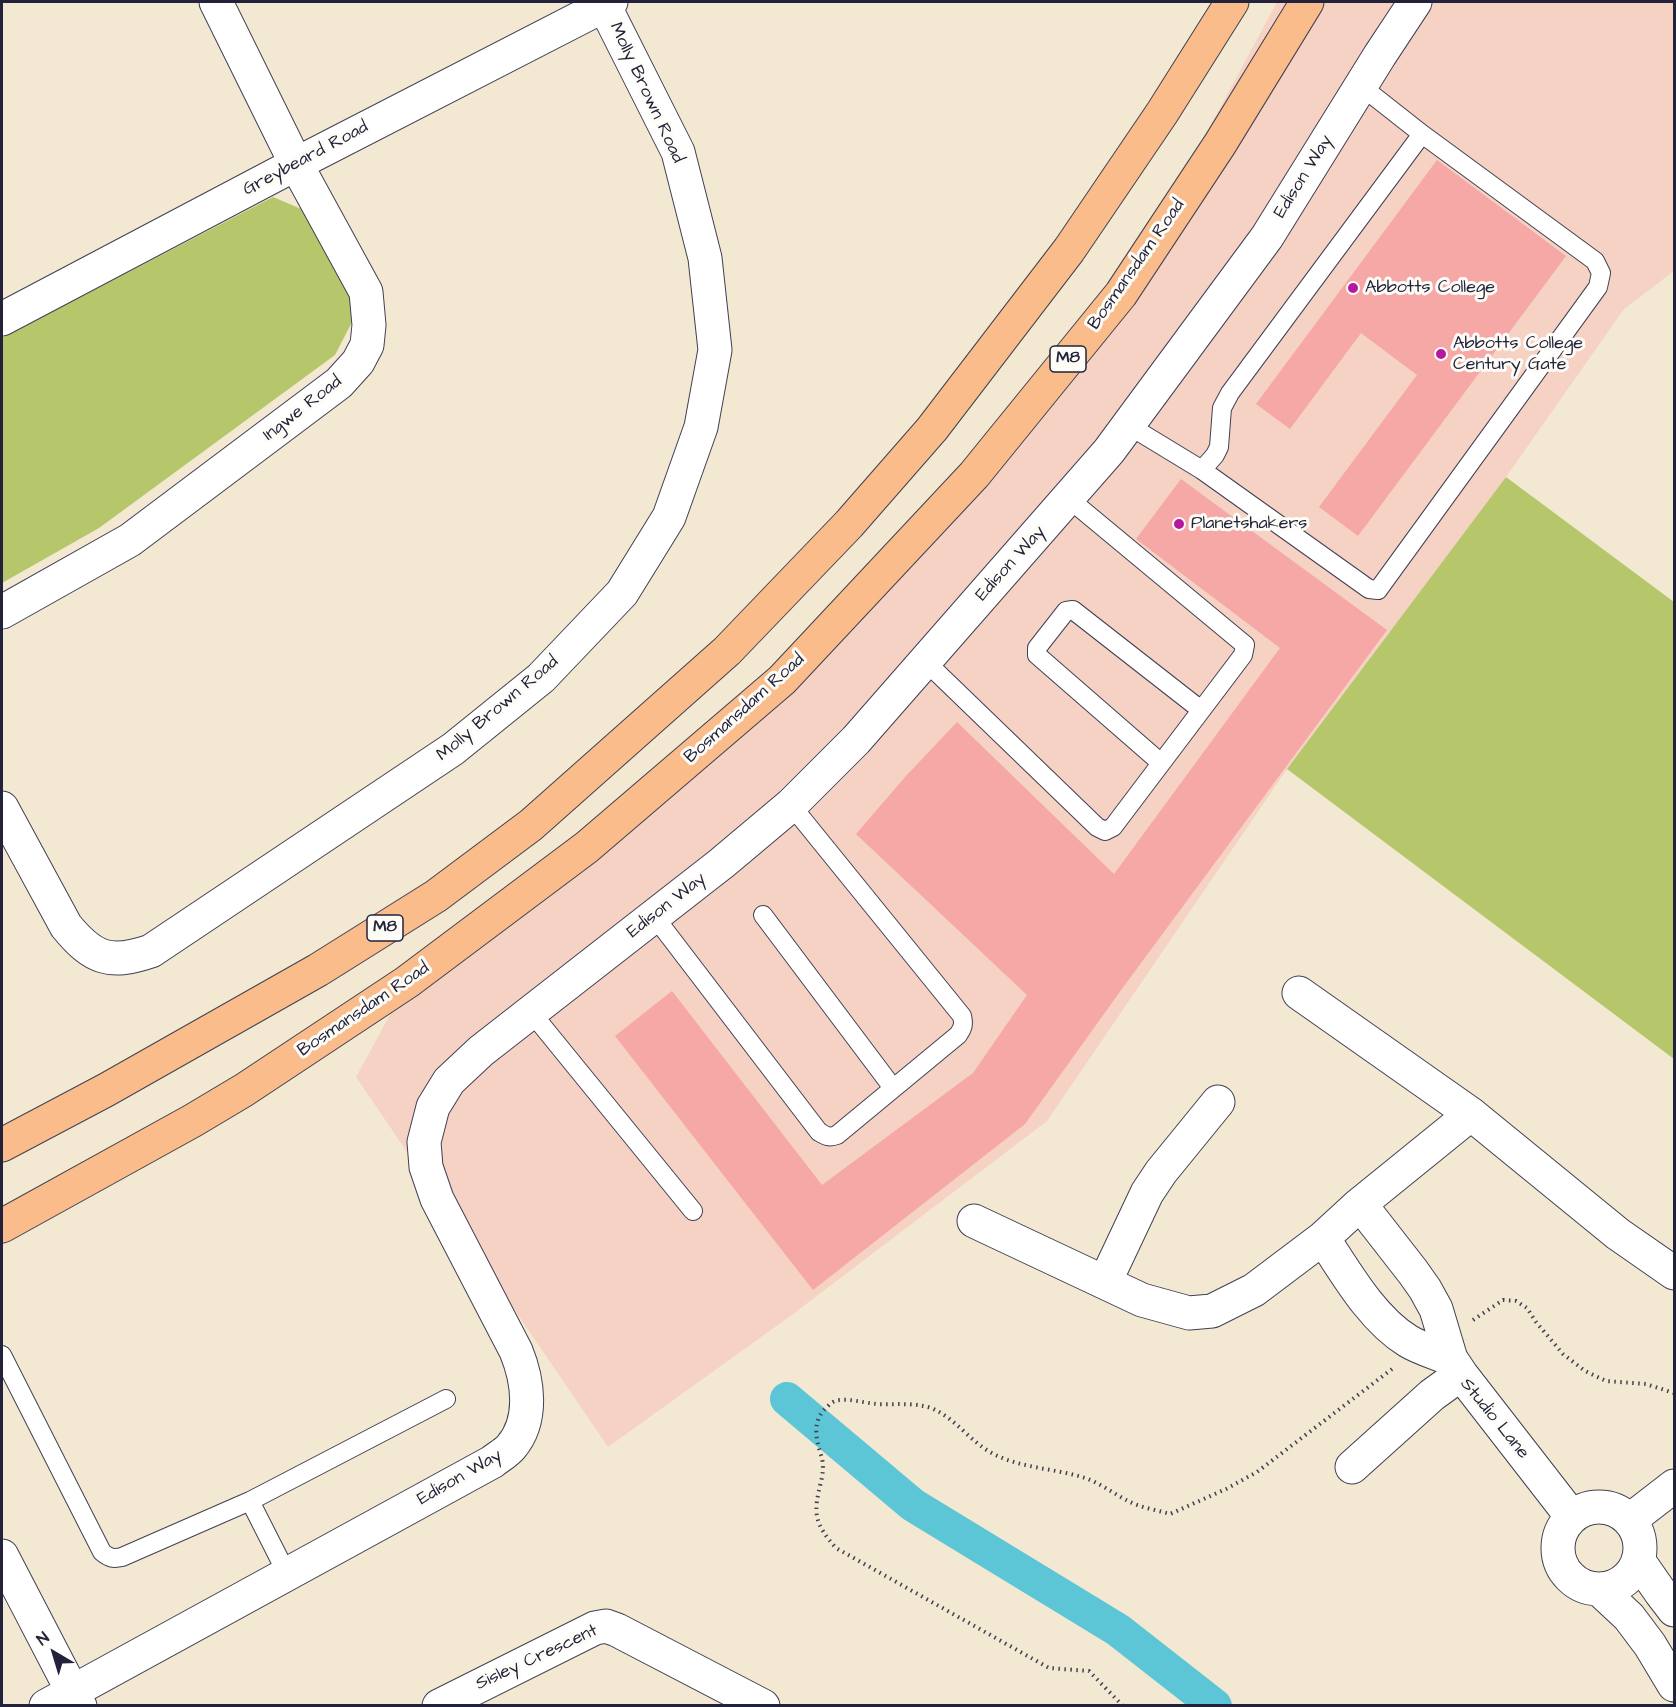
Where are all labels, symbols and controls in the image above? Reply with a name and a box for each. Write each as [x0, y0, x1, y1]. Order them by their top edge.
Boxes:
street label: Molly Brown Road [604, 19, 688, 167]
street label: Greybeard Road [240, 117, 372, 201]
street label: Edison Way [1270, 131, 1338, 223]
street label: Bosmansdam Road [1084, 196, 1190, 334]
place label: Abbotts College [1365, 277, 1495, 299]
marker: Abbotts College [1346, 281, 1360, 295]
place label: Abbotts College Century Gate [1453, 333, 1583, 376]
road number: M8 [1050, 346, 1086, 372]
marker: Abbotts College Century Gate [1434, 347, 1448, 361]
street label: Ingwe Road [259, 372, 347, 446]
place label: Planetshakers [1191, 513, 1307, 535]
marker: Planetshakers [1172, 517, 1186, 531]
street label: Edison Way [972, 522, 1050, 606]
street label: Bosmansdam Road [681, 649, 809, 769]
street label: Molly Brown Road [433, 652, 563, 766]
street label: Edison Way [623, 869, 711, 943]
road number: M8 [367, 915, 403, 941]
street label: Bosmansdam Road [294, 958, 434, 1062]
street label: Studio Lane [1455, 1374, 1533, 1464]
street label: Edison Way [414, 1445, 506, 1511]
street label: Sisley Crescent [473, 1620, 601, 1696]
north arrow [24, 1623, 84, 1683]
text: N [32, 1627, 54, 1651]

